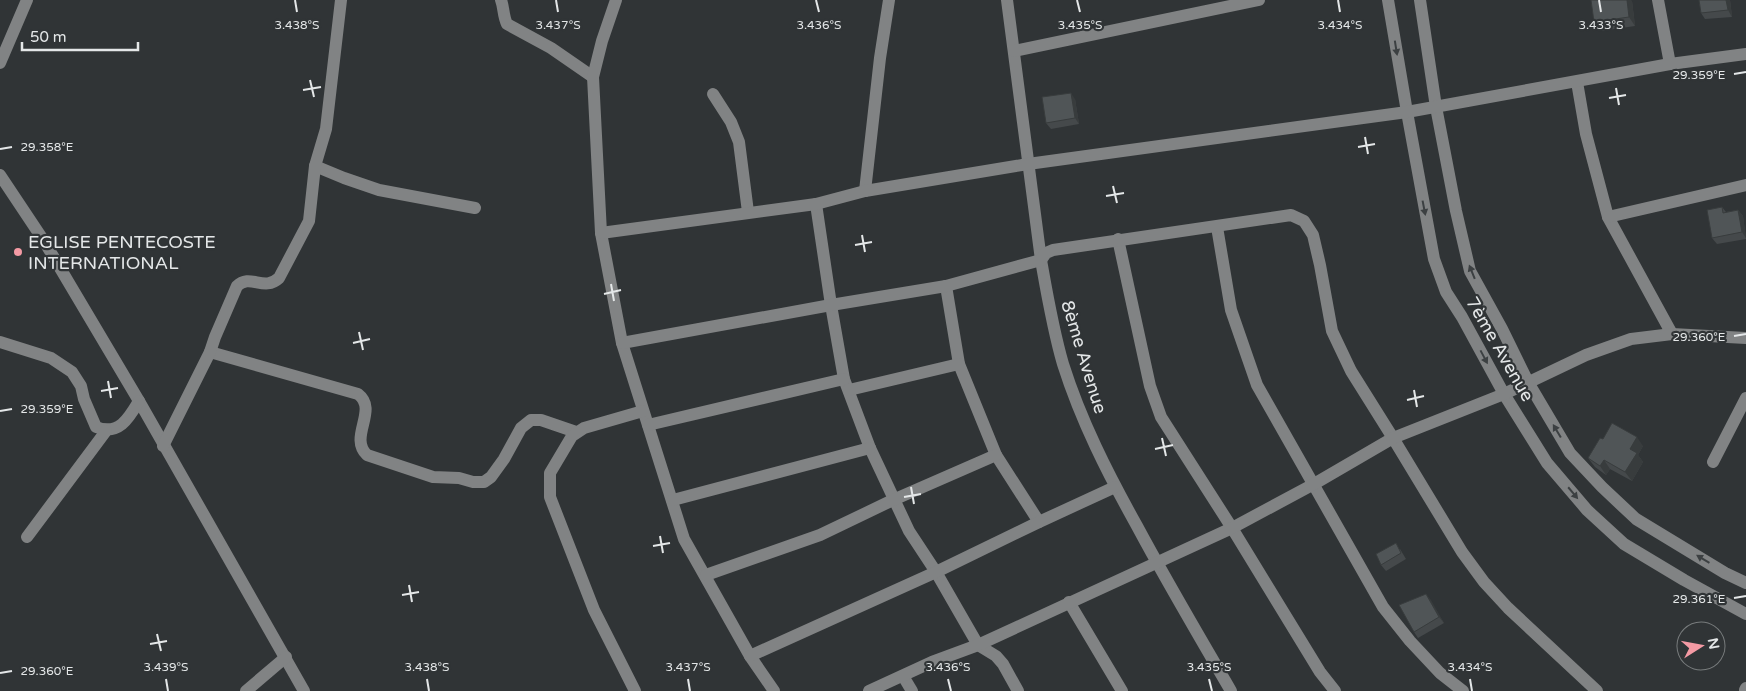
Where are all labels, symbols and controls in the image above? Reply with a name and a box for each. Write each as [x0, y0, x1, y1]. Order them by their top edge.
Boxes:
text: 3.438°S [275, 18, 319, 32]
text: 3.437°S [535, 18, 581, 32]
text: 3.436°S [797, 18, 841, 32]
text: 3.435°S [1058, 18, 1102, 32]
text: 3.434°S [1318, 18, 1362, 32]
text: 3.433°S [1579, 18, 1623, 32]
scale bar [22, 20, 139, 52]
text: 50 m [30, 28, 67, 46]
one-way arrow [1392, 40, 1400, 56]
text: 29.359°E [1673, 68, 1726, 82]
text: 29.358°E [21, 140, 74, 154]
one-way arrow [1421, 200, 1429, 216]
place label: EGLISE PENTECOSTE INTERNATIONAL [28, 231, 216, 274]
marker: EGLISE PENTECOSTE INTERNATIONAL [12, 246, 24, 258]
one-way arrow [1468, 264, 1476, 279]
street label: 7ème Avenue [1461, 293, 1539, 405]
street label: 8ème Avenue [1056, 298, 1112, 416]
text: 29.360°E [1673, 330, 1726, 344]
one-way arrow [1480, 350, 1488, 365]
text: 29.359°E [21, 402, 74, 416]
one-way arrow [1553, 424, 1562, 437]
one-way arrow [1567, 486, 1578, 499]
one-way arrow [1697, 555, 1710, 564]
text: 29.361°E [1673, 592, 1726, 606]
north arrow [1676, 621, 1726, 671]
text: N [1704, 636, 1723, 651]
text: 3.439°S [144, 660, 188, 674]
text: 3.438°S [405, 660, 449, 674]
text: 3.437°S [665, 660, 711, 674]
text: 3.436°S [926, 660, 970, 674]
text: 3.435°S [1187, 660, 1231, 674]
text: 3.434°S [1448, 660, 1492, 674]
text: 29.360°E [21, 664, 74, 678]

